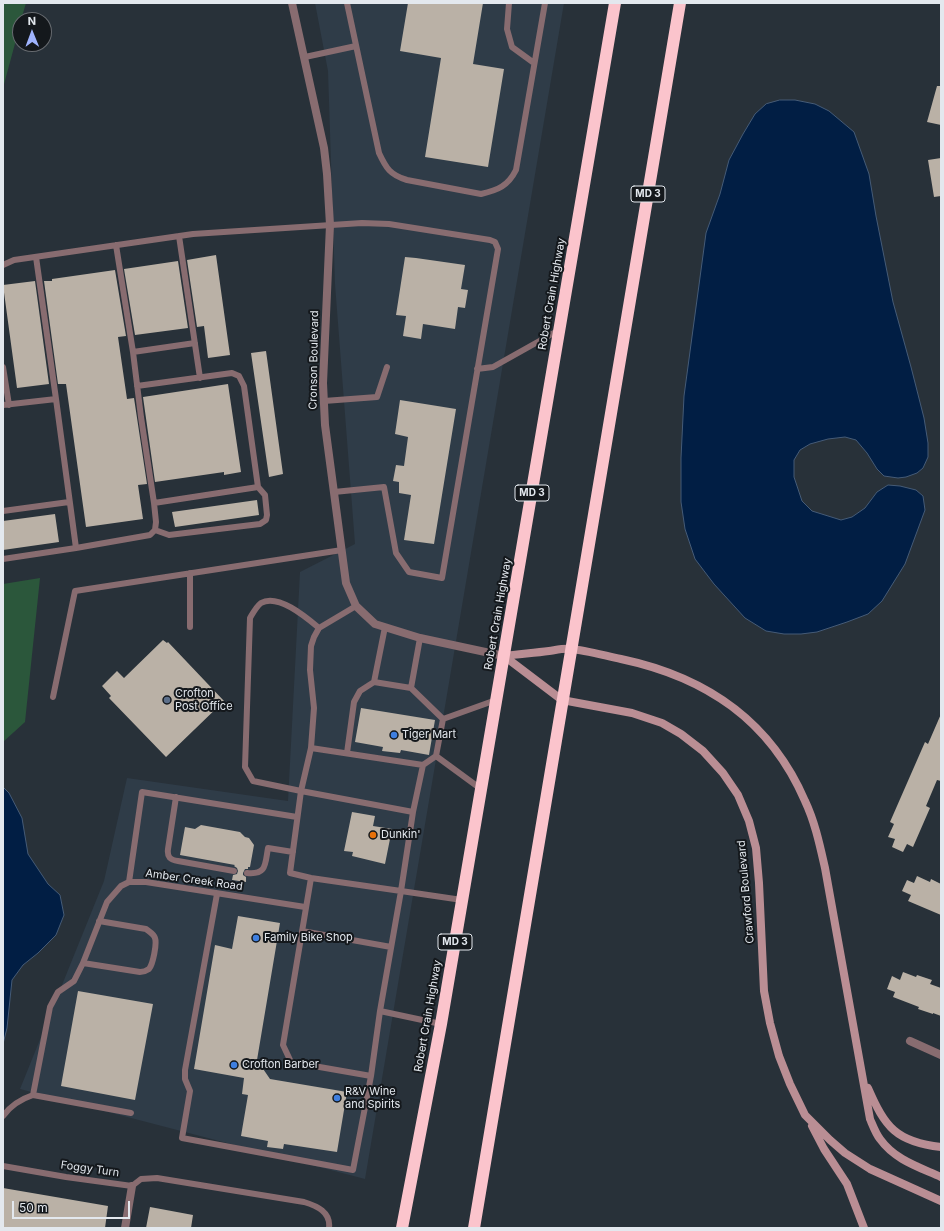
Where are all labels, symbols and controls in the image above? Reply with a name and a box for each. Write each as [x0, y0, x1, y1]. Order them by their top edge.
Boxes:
north arrow [12, 12, 52, 52]
text: N [27, 14, 36, 28]
road number: MD 3 [631, 186, 665, 202]
street label: Robert Crain Highway [536, 237, 568, 351]
street label: Cronson Boulevard [307, 310, 321, 410]
road number: MD 3 [515, 485, 549, 501]
street label: Robert Crain Highway [482, 557, 514, 671]
place label: Crofton Post Office [175, 687, 233, 713]
marker: Crofton Post Office [162, 695, 172, 705]
place label: Tiger Mart [402, 728, 456, 742]
marker: Tiger Mart [389, 730, 399, 740]
place label: Dunkin' [381, 828, 420, 842]
marker: Dunkin' [368, 830, 378, 840]
street label: Crawford Boulevard [735, 840, 757, 944]
street label: Amber Creek Road [145, 867, 243, 893]
place label: Family Bike Shop [264, 931, 353, 945]
marker: Family Bike Shop [251, 933, 261, 943]
road number: MD 3 [438, 934, 472, 950]
street label: Robert Crain Highway [412, 959, 444, 1073]
place label: Crofton Barber [242, 1058, 319, 1072]
marker: Crofton Barber [229, 1060, 239, 1070]
place label: R&V Wine and Spirits [345, 1085, 400, 1111]
marker: R&V Wine and Spirits [332, 1093, 342, 1103]
street label: Foggy Turn [60, 1158, 120, 1180]
scale bar [14, 1193, 132, 1219]
text: 50 m [19, 1200, 48, 1215]

